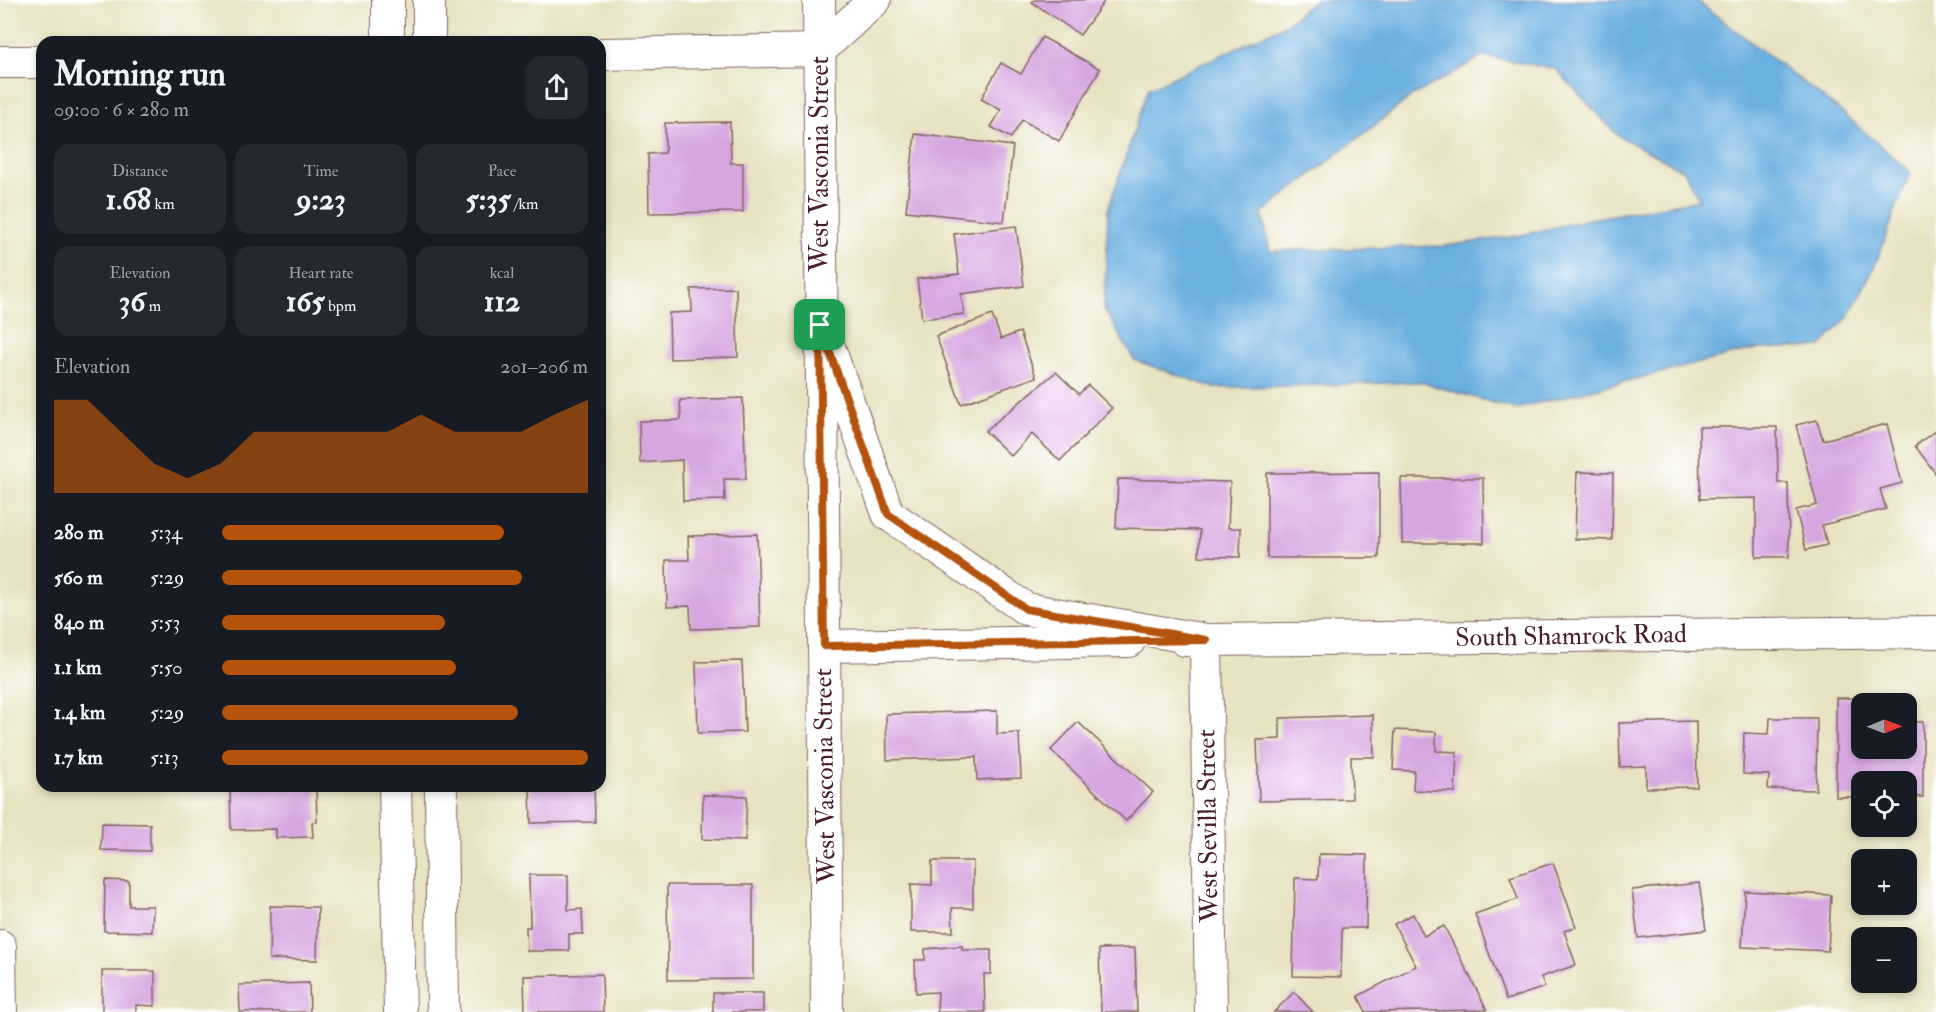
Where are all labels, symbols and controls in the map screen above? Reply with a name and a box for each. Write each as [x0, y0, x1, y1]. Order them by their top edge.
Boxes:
text: Morning run [54, 54, 226, 95]
button: share [525, 56, 588, 119]
street label: West Vasconia Street [804, 56, 836, 273]
text: 09:00 · 6 × 280 m [54, 97, 189, 122]
text: Distance [112, 161, 168, 181]
text: Time [304, 161, 338, 181]
text: Pace [488, 161, 516, 181]
text: 1.68 [105, 181, 151, 218]
text: 9:23 [296, 181, 346, 218]
text: 5:35 [466, 181, 511, 218]
text: km [151, 194, 175, 214]
text: /km [511, 194, 538, 214]
text: Elevation [110, 263, 170, 283]
text: Heart rate [288, 263, 354, 283]
text: kcal [490, 263, 514, 283]
text: 36 [119, 283, 145, 320]
text: 165 [286, 283, 325, 320]
text: 112 [484, 283, 520, 320]
text: m [145, 296, 161, 316]
text: bpm [325, 296, 356, 316]
pin [794, 299, 845, 350]
icon: arrive [803, 308, 836, 341]
text: Elevation [54, 354, 130, 379]
text: 201–206 m [500, 354, 588, 379]
text: 280 m [54, 520, 104, 545]
text: 5:34 [150, 520, 182, 545]
text: 560 m [54, 565, 103, 590]
text: 5:29 [150, 565, 184, 590]
text: 840 m [54, 610, 104, 635]
text: 5:53 [150, 610, 180, 635]
street label: South Shamrock Road [1455, 618, 1687, 654]
text: 1.1 km [54, 655, 101, 680]
text: 5:50 [150, 655, 183, 680]
street label: West Vasconia Street [807, 668, 843, 885]
north arrow [1851, 693, 1917, 759]
map controls [1851, 693, 1917, 993]
text: 1.4 km [54, 700, 105, 725]
text: 5:29 [150, 700, 184, 725]
street label: West Sevilla Street [1190, 729, 1226, 924]
text: 1.7 km [54, 745, 103, 770]
text: 5:13 [150, 745, 179, 770]
button: locate [1851, 771, 1917, 837]
button: + [1851, 849, 1917, 915]
button: − [1851, 927, 1917, 993]

